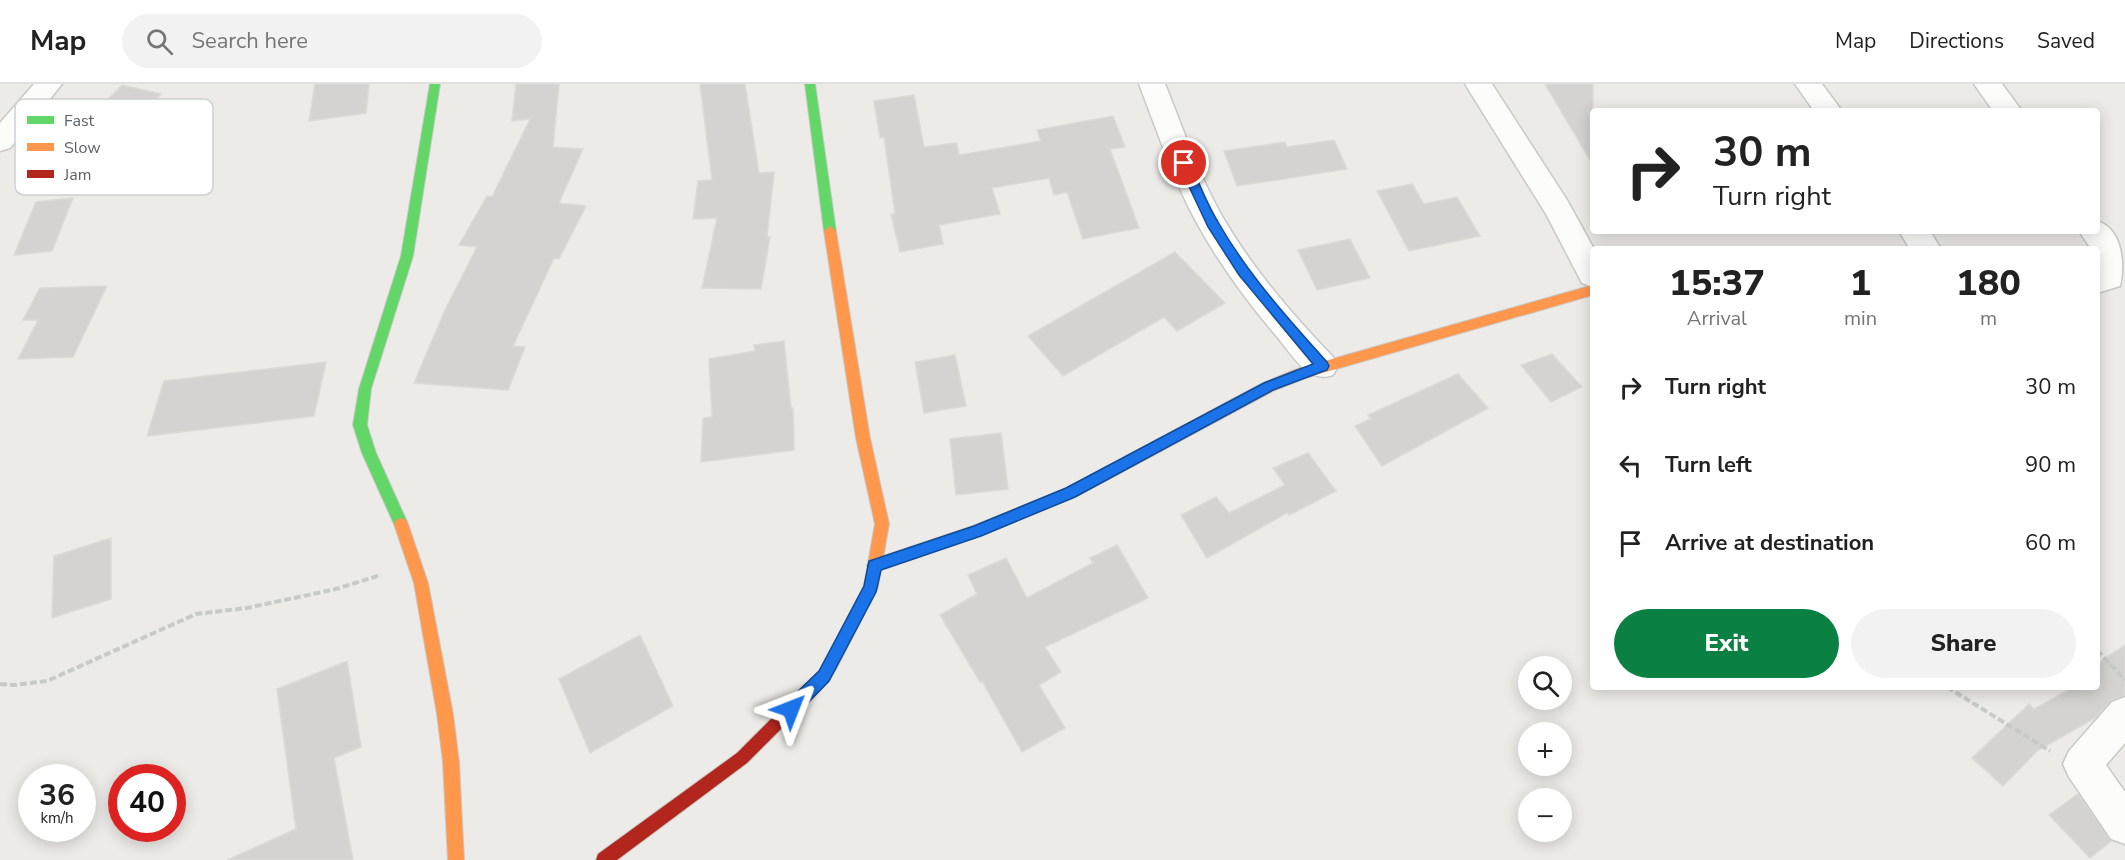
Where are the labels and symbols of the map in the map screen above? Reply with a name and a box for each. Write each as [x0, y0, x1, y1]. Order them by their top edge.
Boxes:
legend [15, 99, 213, 195]
text: Fast [64, 110, 95, 132]
text: Slow [64, 137, 101, 159]
pin [1158, 137, 1209, 188]
text: Jam [63, 164, 91, 186]
position arrow [759, 677, 823, 741]
speed limit sign: 40 [108, 764, 186, 842]

